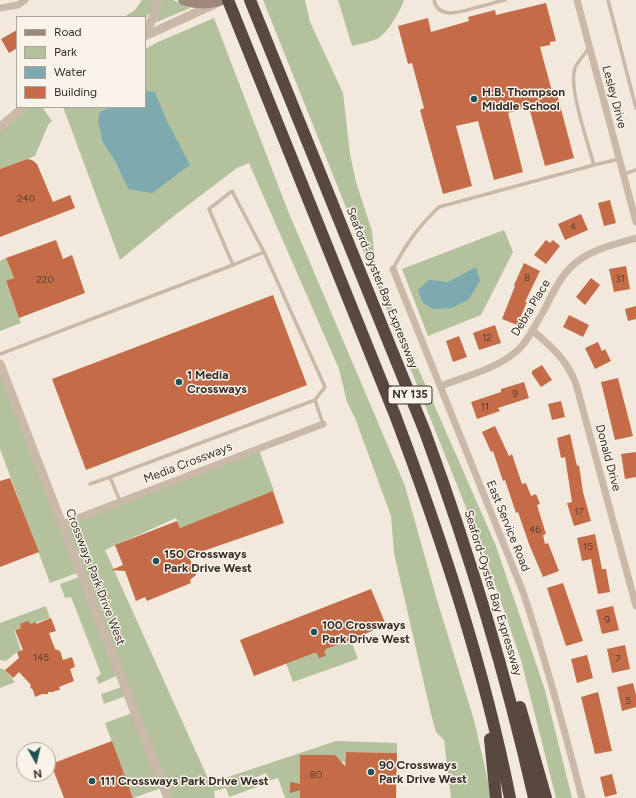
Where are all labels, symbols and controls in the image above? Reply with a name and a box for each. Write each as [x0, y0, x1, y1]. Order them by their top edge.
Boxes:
legend [16, 16, 146, 108]
text: Road [54, 25, 82, 39]
text: Park [54, 45, 77, 59]
street label: Lesley Drive [599, 64, 629, 130]
text: Water [54, 65, 86, 79]
text: Building [54, 85, 97, 99]
place label: H.B. Thompson Middle School [482, 85, 565, 113]
marker: H.B. Thompson Middle School [469, 94, 479, 104]
house number: 240 [17, 193, 35, 205]
street label: Seaford-Oyster Bay Expressway [343, 205, 421, 371]
house number: 4 [570, 221, 576, 233]
house number: 8 [524, 272, 530, 284]
house number: 31 [615, 273, 625, 285]
house number: 220 [36, 274, 54, 286]
street label: Debra Place [508, 277, 554, 339]
house number: 12 [482, 332, 492, 344]
place label: 1 Media Crossways [187, 368, 247, 396]
marker: 1 Media Crossways [174, 377, 184, 387]
road number: NY 135 [388, 386, 432, 404]
house number: 9 [512, 388, 518, 400]
house number: 11 [481, 401, 489, 413]
street label: Donald Drive [592, 423, 624, 493]
street label: Media Crossways [142, 439, 234, 487]
street label: East Service Road [483, 478, 533, 574]
house number: 17 [574, 506, 584, 518]
street label: Crossways Park Drive West [62, 507, 128, 647]
street label: Seaford-Oyster Bay Expressway [461, 508, 525, 678]
house number: 46 [529, 524, 541, 536]
house number: 15 [583, 541, 593, 553]
place label: 150 Crossways Park Drive West [164, 547, 252, 575]
marker: 150 Crossways Park Drive West [151, 556, 161, 566]
house number: 9 [604, 614, 610, 626]
place label: 100 Crossways Park Drive West [322, 618, 410, 646]
marker: 100 Crossways Park Drive West [309, 627, 319, 637]
house number: 145 [33, 652, 49, 664]
house number: 7 [615, 653, 621, 665]
house number: 5 [625, 695, 631, 707]
north arrow [16, 742, 56, 782]
place label: 90 Crossways Park Drive West [379, 758, 467, 786]
text: N [32, 766, 43, 780]
marker: 90 Crossways Park Drive West [366, 767, 376, 777]
house number: 80 [310, 769, 322, 781]
place label: 111 Crossways Park Drive West [100, 774, 269, 788]
marker: 111 Crossways Park Drive West [87, 776, 97, 786]

